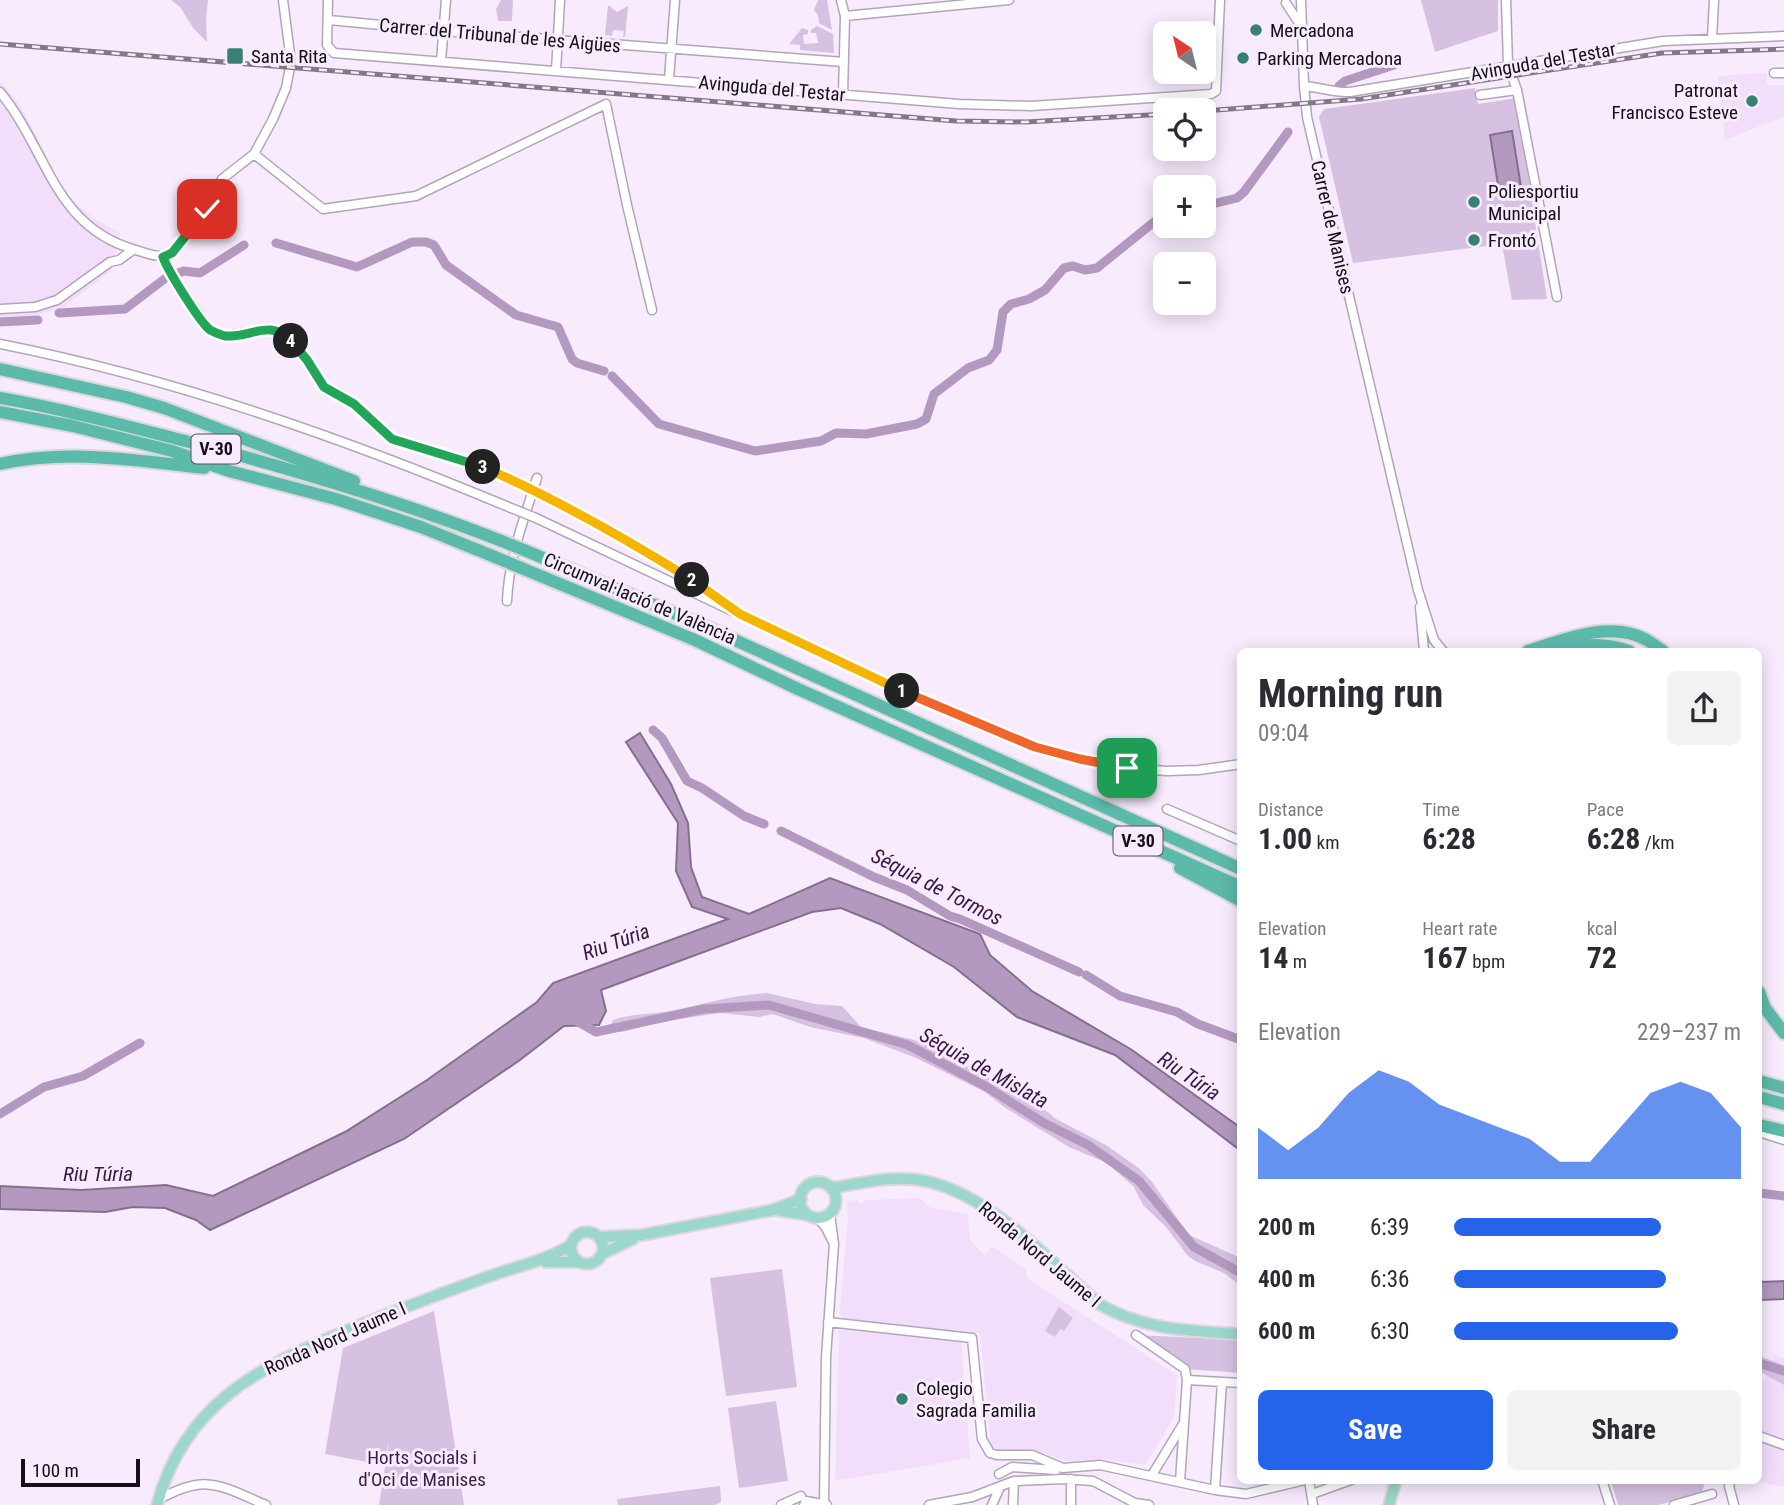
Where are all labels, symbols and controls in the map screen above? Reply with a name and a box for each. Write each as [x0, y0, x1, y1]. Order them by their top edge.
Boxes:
street label: Carrer del Tribunal de les Aigües [378, 13, 622, 58]
place label: Mercadona [1270, 19, 1354, 42]
north arrow [1153, 21, 1216, 84]
map controls [1153, 21, 1216, 315]
marker: Mercadona [1248, 22, 1264, 38]
street label: Avinguda del Testar [1469, 37, 1618, 86]
place label: Santa Rita [251, 45, 327, 68]
marker: Santa Rita [225, 46, 245, 66]
place label: Parking Mercadona [1257, 47, 1402, 70]
marker: Parking Mercadona [1235, 50, 1251, 66]
street label: Avinguda del Testar [698, 71, 847, 106]
place label: Patronat Francisco Esteve [1611, 79, 1738, 124]
marker: Patronat Francisco Esteve [1744, 93, 1760, 109]
button: locate [1153, 98, 1216, 161]
street label: Carrer de Manises [1306, 158, 1359, 296]
button: + [1153, 175, 1216, 238]
pin [177, 179, 237, 239]
place label: Poliesportiu Municipal [1488, 180, 1579, 225]
icon: check [188, 190, 226, 228]
marker: Poliesportiu Municipal [1466, 194, 1482, 210]
place label: Frontó [1488, 229, 1536, 252]
marker: Frontó [1466, 232, 1482, 248]
button: − [1153, 252, 1216, 315]
pin: 4 [274, 324, 308, 358]
text: 4 [286, 329, 295, 352]
road number: V-30 [192, 434, 241, 463]
pin: 3 [466, 449, 500, 484]
text: 3 [478, 455, 487, 478]
street label: Circumval·lació de València [540, 548, 739, 649]
pin: 2 [674, 562, 710, 598]
text: 2 [687, 568, 696, 591]
button: share [1667, 671, 1741, 745]
text: Morning run [1258, 672, 1443, 716]
pin: 1 [884, 674, 920, 708]
text: 1 [897, 679, 906, 702]
text: 09:04 [1258, 720, 1309, 747]
pin [1097, 738, 1157, 798]
icon: arrive [1108, 749, 1146, 787]
text: Distance [1258, 798, 1323, 821]
text: Time [1422, 798, 1460, 821]
text: Pace [1587, 798, 1624, 821]
text: 1.00 [1258, 821, 1312, 856]
text: 6:28 [1422, 821, 1476, 856]
text: 6:28 [1587, 821, 1640, 856]
road number: V-30 [1114, 826, 1162, 856]
text: km [1312, 831, 1339, 854]
text: /km [1640, 831, 1675, 854]
water label: Séquia de Tormos [867, 844, 1007, 930]
text: Elevation [1258, 917, 1326, 940]
text: Heart rate [1422, 917, 1497, 940]
text: kcal [1587, 917, 1617, 940]
water label: Riu Túria [579, 919, 653, 965]
text: 14 [1258, 940, 1288, 975]
text: 167 [1422, 940, 1468, 975]
text: 72 [1587, 940, 1617, 975]
text: m [1288, 950, 1307, 973]
text: bpm [1468, 950, 1505, 973]
text: Elevation [1258, 1019, 1341, 1046]
text: 229–237 m [1637, 1019, 1741, 1046]
water label: Séquia de Mislata [915, 1023, 1053, 1113]
water label: Riu Túria [1153, 1047, 1225, 1105]
water label: Riu Túria [63, 1162, 133, 1186]
street label: Ronda Nord Jaume I [974, 1197, 1105, 1312]
text: 200 m [1258, 1214, 1315, 1241]
text: 6:39 [1370, 1214, 1409, 1241]
text: 400 m [1258, 1266, 1315, 1293]
text: 6:36 [1370, 1266, 1409, 1293]
street label: Ronda Nord Jaume I [261, 1297, 409, 1380]
text: 600 m [1258, 1318, 1315, 1345]
text: 6:30 [1370, 1318, 1409, 1345]
place label: Colegio Sagrada Familia [916, 1377, 1036, 1422]
button: Save [1258, 1390, 1493, 1470]
button: Share [1507, 1390, 1741, 1470]
marker: Colegio Sagrada Familia [894, 1391, 910, 1407]
park label: Horts Socials i d'Oci de Manises [358, 1446, 486, 1491]
scale bar [21, 1456, 140, 1488]
text: 100 m [32, 1459, 79, 1482]

